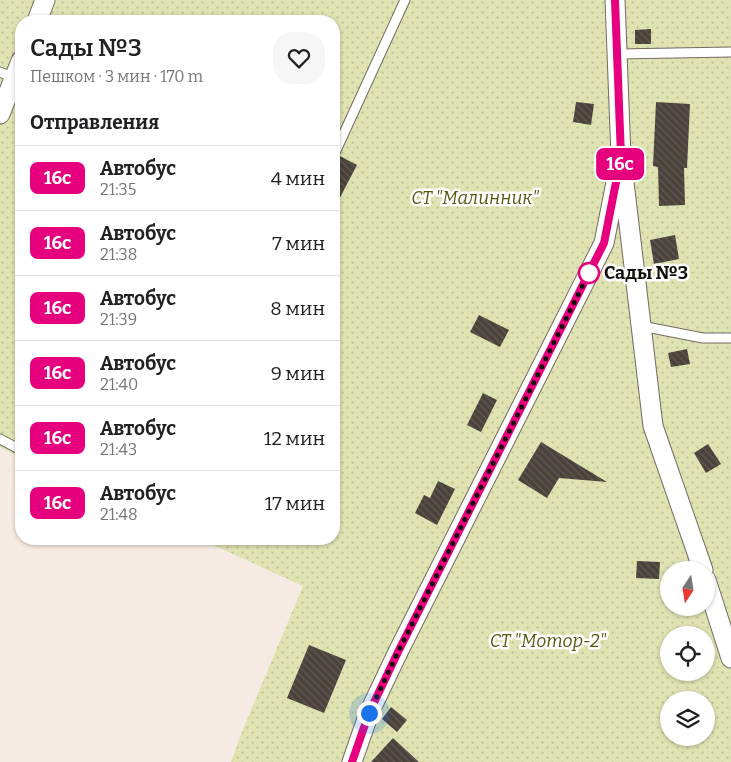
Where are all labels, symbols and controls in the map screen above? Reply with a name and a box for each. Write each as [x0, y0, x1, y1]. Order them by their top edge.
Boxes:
button: heart [273, 32, 325, 84]
text: Сады №3 [30, 34, 142, 62]
text: Пешком · 3 мин · 170 m [30, 67, 203, 86]
text: Отправления [30, 111, 159, 134]
line badge: 16с [591, 148, 649, 180]
text: 16с [606, 153, 634, 175]
text: Автобус [100, 157, 176, 180]
text: 16с [44, 167, 71, 189]
text: 4 мин [271, 167, 325, 190]
text: 21:35 [100, 180, 136, 199]
park label: СТ "Малинник" [411, 187, 539, 209]
text: Автобус [100, 222, 176, 245]
text: 16с [44, 232, 71, 254]
text: 7 мин [272, 232, 325, 255]
text: 21:38 [100, 245, 137, 264]
marker: Сады №3 [578, 262, 600, 284]
place label: Сады №3 [604, 262, 688, 284]
text: Автобус [100, 287, 176, 310]
text: 16с [44, 297, 71, 319]
text: 8 мин [270, 297, 325, 320]
text: 21:39 [100, 310, 137, 329]
text: Автобус [100, 352, 176, 375]
text: 16с [44, 362, 71, 384]
text: 9 мин [271, 362, 325, 385]
text: 21:40 [100, 375, 138, 394]
text: Автобус [100, 417, 176, 440]
text: 16с [44, 427, 71, 449]
text: 12 мин [264, 427, 325, 450]
text: 21:43 [100, 440, 137, 459]
text: Автобус [100, 482, 176, 505]
text: 16с [44, 492, 71, 514]
text: 17 мин [265, 492, 325, 515]
text: 21:48 [100, 505, 138, 524]
north arrow [660, 561, 715, 616]
map controls [660, 561, 715, 746]
button: locate [660, 626, 715, 681]
park label: СТ "Мотор-2" [490, 630, 607, 652]
button: layers [660, 691, 715, 746]
your location [357, 701, 382, 726]

